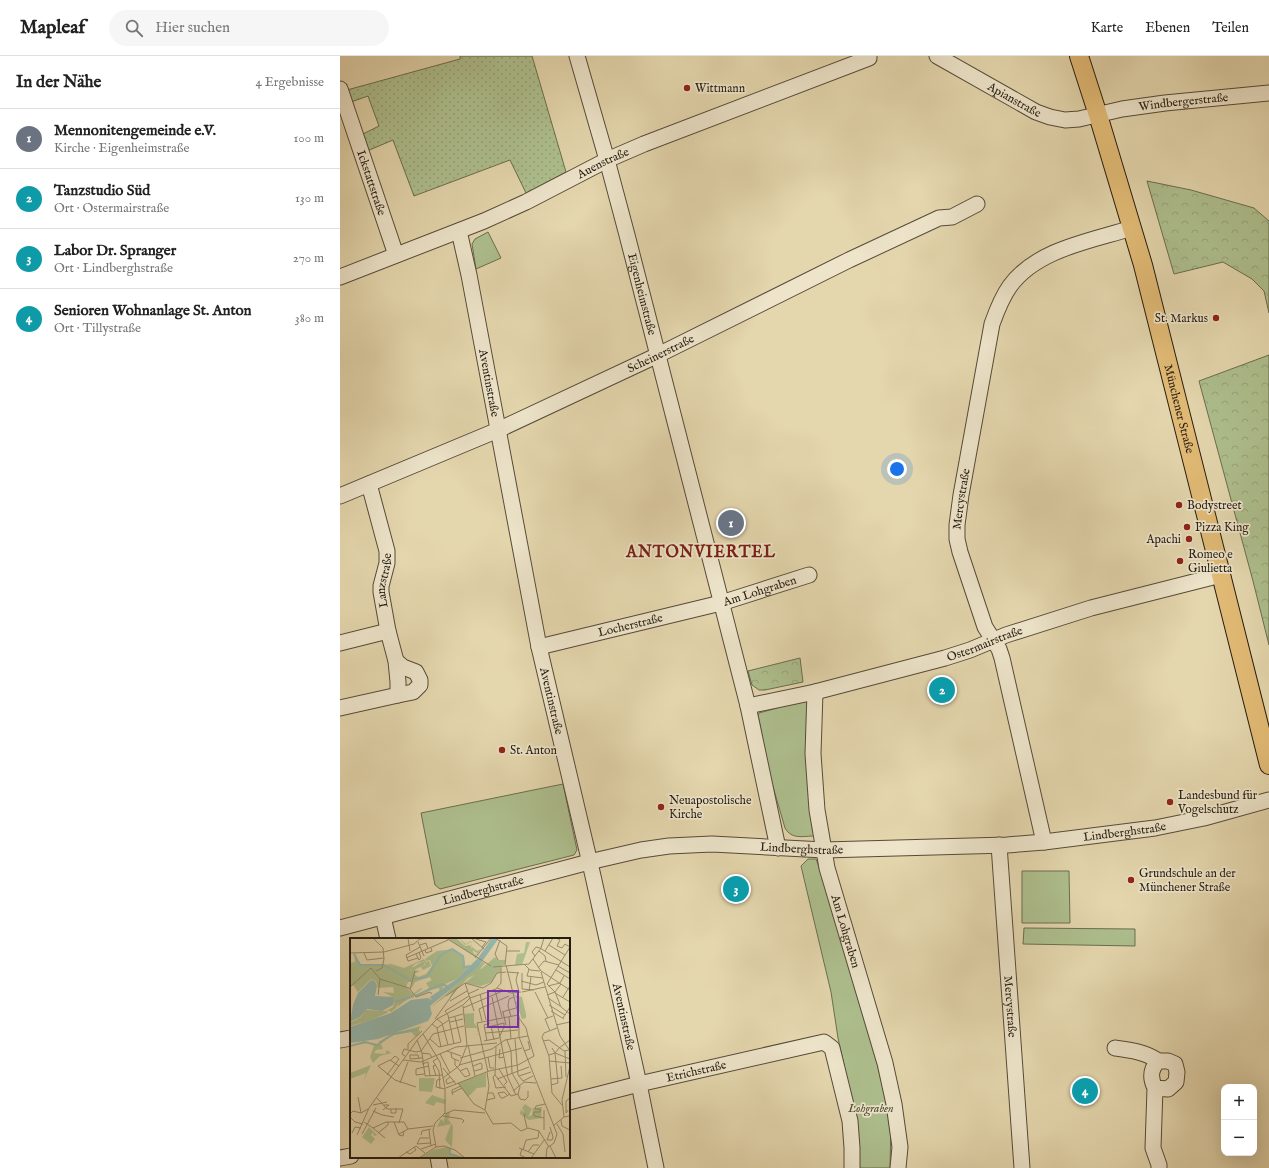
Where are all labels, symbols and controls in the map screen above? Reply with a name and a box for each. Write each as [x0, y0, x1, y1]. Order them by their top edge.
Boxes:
search box [109, 10, 389, 46]
text: Mapleaf [20, 16, 85, 40]
icon: search [123, 17, 145, 39]
text: Hier suchen [155, 18, 230, 37]
text: Karte [1091, 19, 1123, 37]
text: Ebenen [1145, 19, 1190, 37]
text: Teilen [1212, 19, 1249, 37]
text: In der Nähe [16, 72, 101, 93]
text: 4 Ergebnisse [256, 74, 324, 91]
street label: Apianstraße [984, 79, 1043, 121]
place label: Wittmann [695, 81, 746, 96]
marker: Wittmann [682, 83, 692, 93]
street label: Windbergerstraße [1138, 90, 1229, 115]
text: Mennonitengemeinde e.V. [54, 121, 216, 140]
text: 1 [27, 130, 31, 147]
text: 100 m [294, 130, 324, 147]
text: Kirche · Eigenheimstraße [54, 140, 190, 157]
street label: Auenstraße [574, 144, 632, 183]
street label: Ickstattstraße [353, 148, 389, 218]
text: Tanzstudio Süd [54, 181, 150, 200]
text: 2 [26, 190, 32, 207]
text: 130 m [295, 190, 324, 207]
text: Ort · Ostermairstraße [54, 200, 169, 217]
text: Labor Dr. Spranger [54, 241, 176, 260]
text: 3 [27, 250, 31, 267]
text: 270 m [293, 250, 324, 267]
street label: Eigenheimstraße [624, 252, 660, 337]
text: Ort · Lindberghstraße [54, 260, 173, 277]
text: Senioren Wohnanlage St. Anton [54, 301, 252, 320]
text: 4 [26, 310, 32, 327]
text: 380 m [295, 310, 324, 327]
place label: St. Markus [1155, 311, 1208, 326]
marker: St. Markus [1211, 313, 1221, 323]
text: Ort · Tillystraße [54, 320, 141, 337]
street label: Scheinerstraße [625, 331, 697, 376]
street label: Aventinstraße [475, 347, 503, 419]
street label: Münchener Straße [1160, 363, 1197, 456]
your location [887, 459, 907, 479]
street label: Mercystraße [949, 467, 974, 531]
place label: Bodystreet [1187, 498, 1242, 513]
marker: Bodystreet [1174, 500, 1184, 510]
pin: 1 [718, 508, 744, 538]
place label: Pizza King [1195, 520, 1249, 535]
marker: Pizza King [1182, 522, 1192, 532]
place label: Apachi [1145, 532, 1181, 548]
marker: Apachi [1184, 534, 1194, 544]
district label: ANTONVIERTEL [625, 543, 776, 563]
place label: Romeo e Giulietta [1188, 547, 1233, 576]
street label: Lanzstraße [374, 553, 395, 609]
marker: Romeo e Giulietta [1175, 556, 1185, 566]
street label: Am Lohgraben [721, 572, 799, 610]
street label: Locherstraße [597, 610, 665, 640]
street label: Ostermairstraße [945, 623, 1025, 665]
street label: Aventinstraße [536, 665, 566, 736]
pin: 2 [929, 675, 955, 705]
place label: St. Anton [510, 743, 557, 758]
marker: St. Anton [497, 745, 507, 755]
place label: Landesbund für Vogelschutz [1177, 788, 1258, 817]
place label: Neuapostolische Kirche [669, 793, 752, 822]
marker: Landesbund für Vogelschutz [1165, 797, 1175, 807]
marker: Neuapostolische Kirche [656, 802, 666, 812]
street label: Lindberghstraße [1082, 819, 1168, 845]
street label: Lindberghstraße [759, 840, 844, 858]
place label: Grundschule an der Münchener Straße [1139, 866, 1236, 895]
street label: Lindberghstraße [441, 872, 526, 909]
pin: 3 [723, 874, 749, 904]
marker: Grundschule an der Münchener Straße [1126, 875, 1136, 885]
street label: Am Lohgraben [827, 892, 864, 970]
inset map [350, 938, 570, 1158]
street label: Mercystraße [1000, 975, 1020, 1038]
street label: Aventinstraße [609, 981, 638, 1052]
street label: Etrichstraße [665, 1057, 728, 1086]
pin: 4 [1072, 1076, 1098, 1106]
map controls [1221, 1084, 1257, 1156]
button: + [1221, 1084, 1257, 1120]
park label: Lohgraben [847, 1101, 894, 1117]
button: − [1221, 1120, 1257, 1156]

